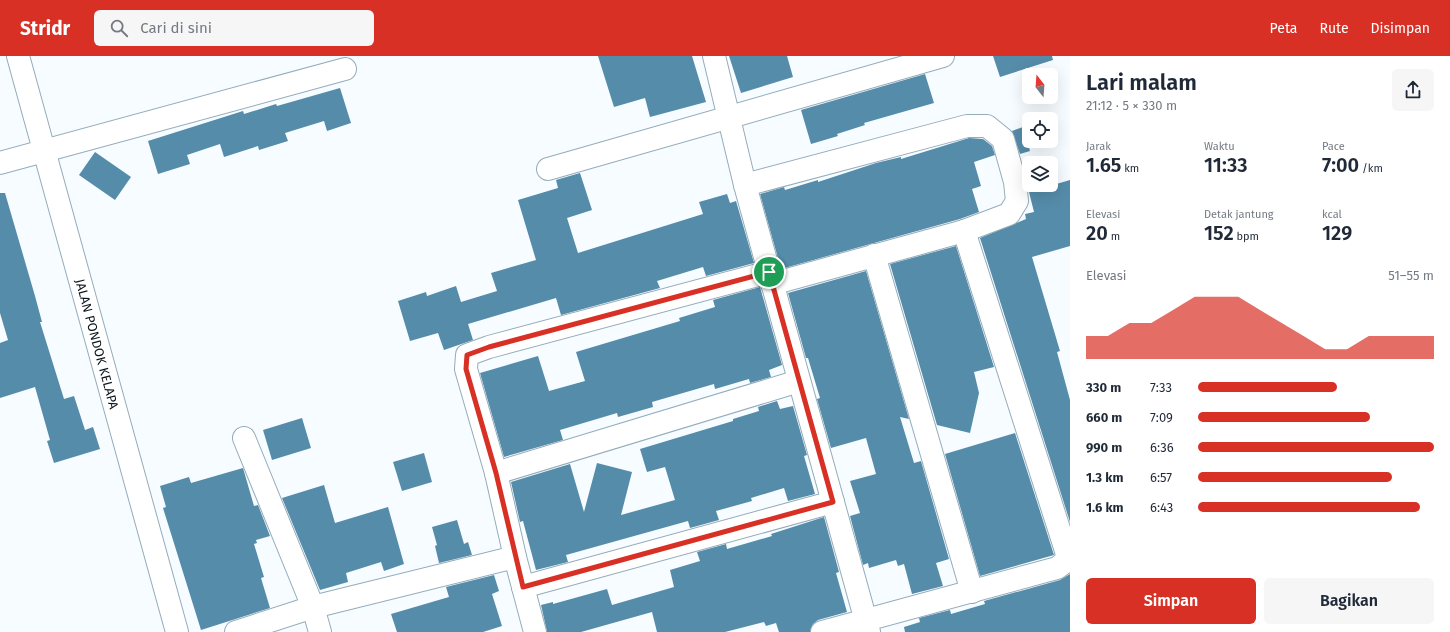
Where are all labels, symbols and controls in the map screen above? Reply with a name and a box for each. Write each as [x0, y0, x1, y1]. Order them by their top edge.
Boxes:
search box [94, 10, 374, 46]
text: Stridr [20, 17, 70, 40]
icon: search [108, 17, 130, 39]
text: Cari di sini [140, 19, 212, 37]
text: Peta [1270, 20, 1297, 37]
text: Rute [1319, 20, 1349, 37]
text: Disimpan [1371, 20, 1430, 37]
north arrow [1022, 68, 1058, 104]
map controls [1022, 68, 1058, 192]
text: Lari malam [1086, 69, 1197, 96]
button: share [1392, 69, 1434, 111]
text: 21:12 · 5 × 330 m [1086, 98, 1177, 113]
button: locate [1022, 112, 1058, 148]
text: Jarak [1086, 140, 1111, 153]
text: Waktu [1204, 140, 1235, 153]
text: Pace [1322, 140, 1345, 153]
text: 1.65 [1086, 153, 1121, 177]
text: 11:33 [1204, 153, 1248, 177]
text: 7:00 [1322, 153, 1359, 177]
button: layers [1022, 156, 1058, 192]
text: km [1121, 162, 1139, 175]
text: /km [1359, 162, 1383, 175]
text: Elevasi [1086, 208, 1120, 221]
text: Detak jantung [1204, 208, 1274, 221]
text: kcal [1322, 208, 1342, 221]
text: 20 [1086, 221, 1108, 245]
text: 152 [1204, 221, 1234, 245]
text: 129 [1322, 221, 1352, 245]
text: m [1108, 230, 1120, 243]
text: bpm [1234, 230, 1259, 243]
pin [752, 255, 786, 289]
icon: arrive [758, 261, 780, 283]
text: Elevasi [1086, 268, 1127, 283]
text: 51–55 m [1388, 268, 1434, 283]
street label: JALAN PONDOK KELAPA [72, 277, 122, 411]
text: 330 m [1086, 380, 1121, 395]
text: 7:33 [1150, 380, 1172, 395]
text: 660 m [1086, 410, 1122, 425]
text: 7:09 [1150, 410, 1173, 425]
text: 990 m [1086, 440, 1122, 455]
text: 6:36 [1150, 440, 1174, 455]
text: 1.3 km [1086, 470, 1123, 485]
text: 6:57 [1150, 470, 1172, 485]
text: 1.6 km [1086, 500, 1124, 515]
text: 6:43 [1150, 500, 1173, 515]
button: Simpan [1086, 578, 1256, 624]
button: Bagikan [1264, 578, 1434, 624]

